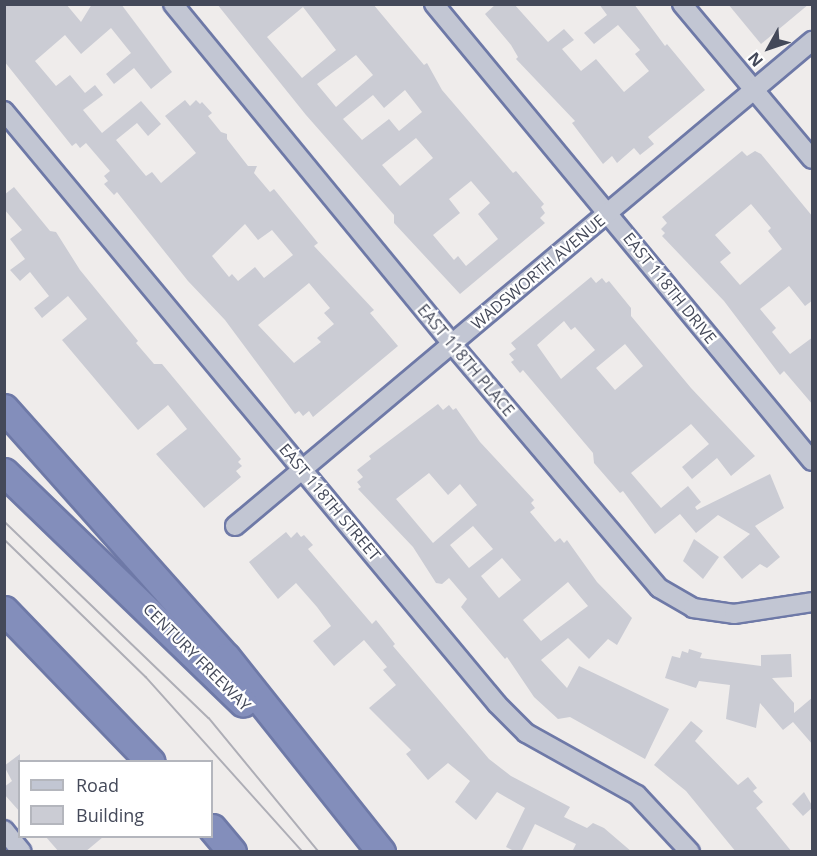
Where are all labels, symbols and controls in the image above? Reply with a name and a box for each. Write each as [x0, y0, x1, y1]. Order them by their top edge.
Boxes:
north arrow [739, 18, 799, 78]
text: N [743, 48, 768, 72]
street label: WADSWORTH AVENUE [467, 211, 609, 333]
street label: EAST 118TH DRIVE [619, 229, 721, 347]
street label: EAST 118TH PLACE [414, 300, 518, 420]
street label: EAST 118TH STREET [275, 440, 385, 564]
street label: CENTURY FREEWAY [139, 599, 255, 715]
legend [18, 760, 213, 838]
text: Road [76, 773, 119, 797]
text: Building [76, 803, 144, 827]

